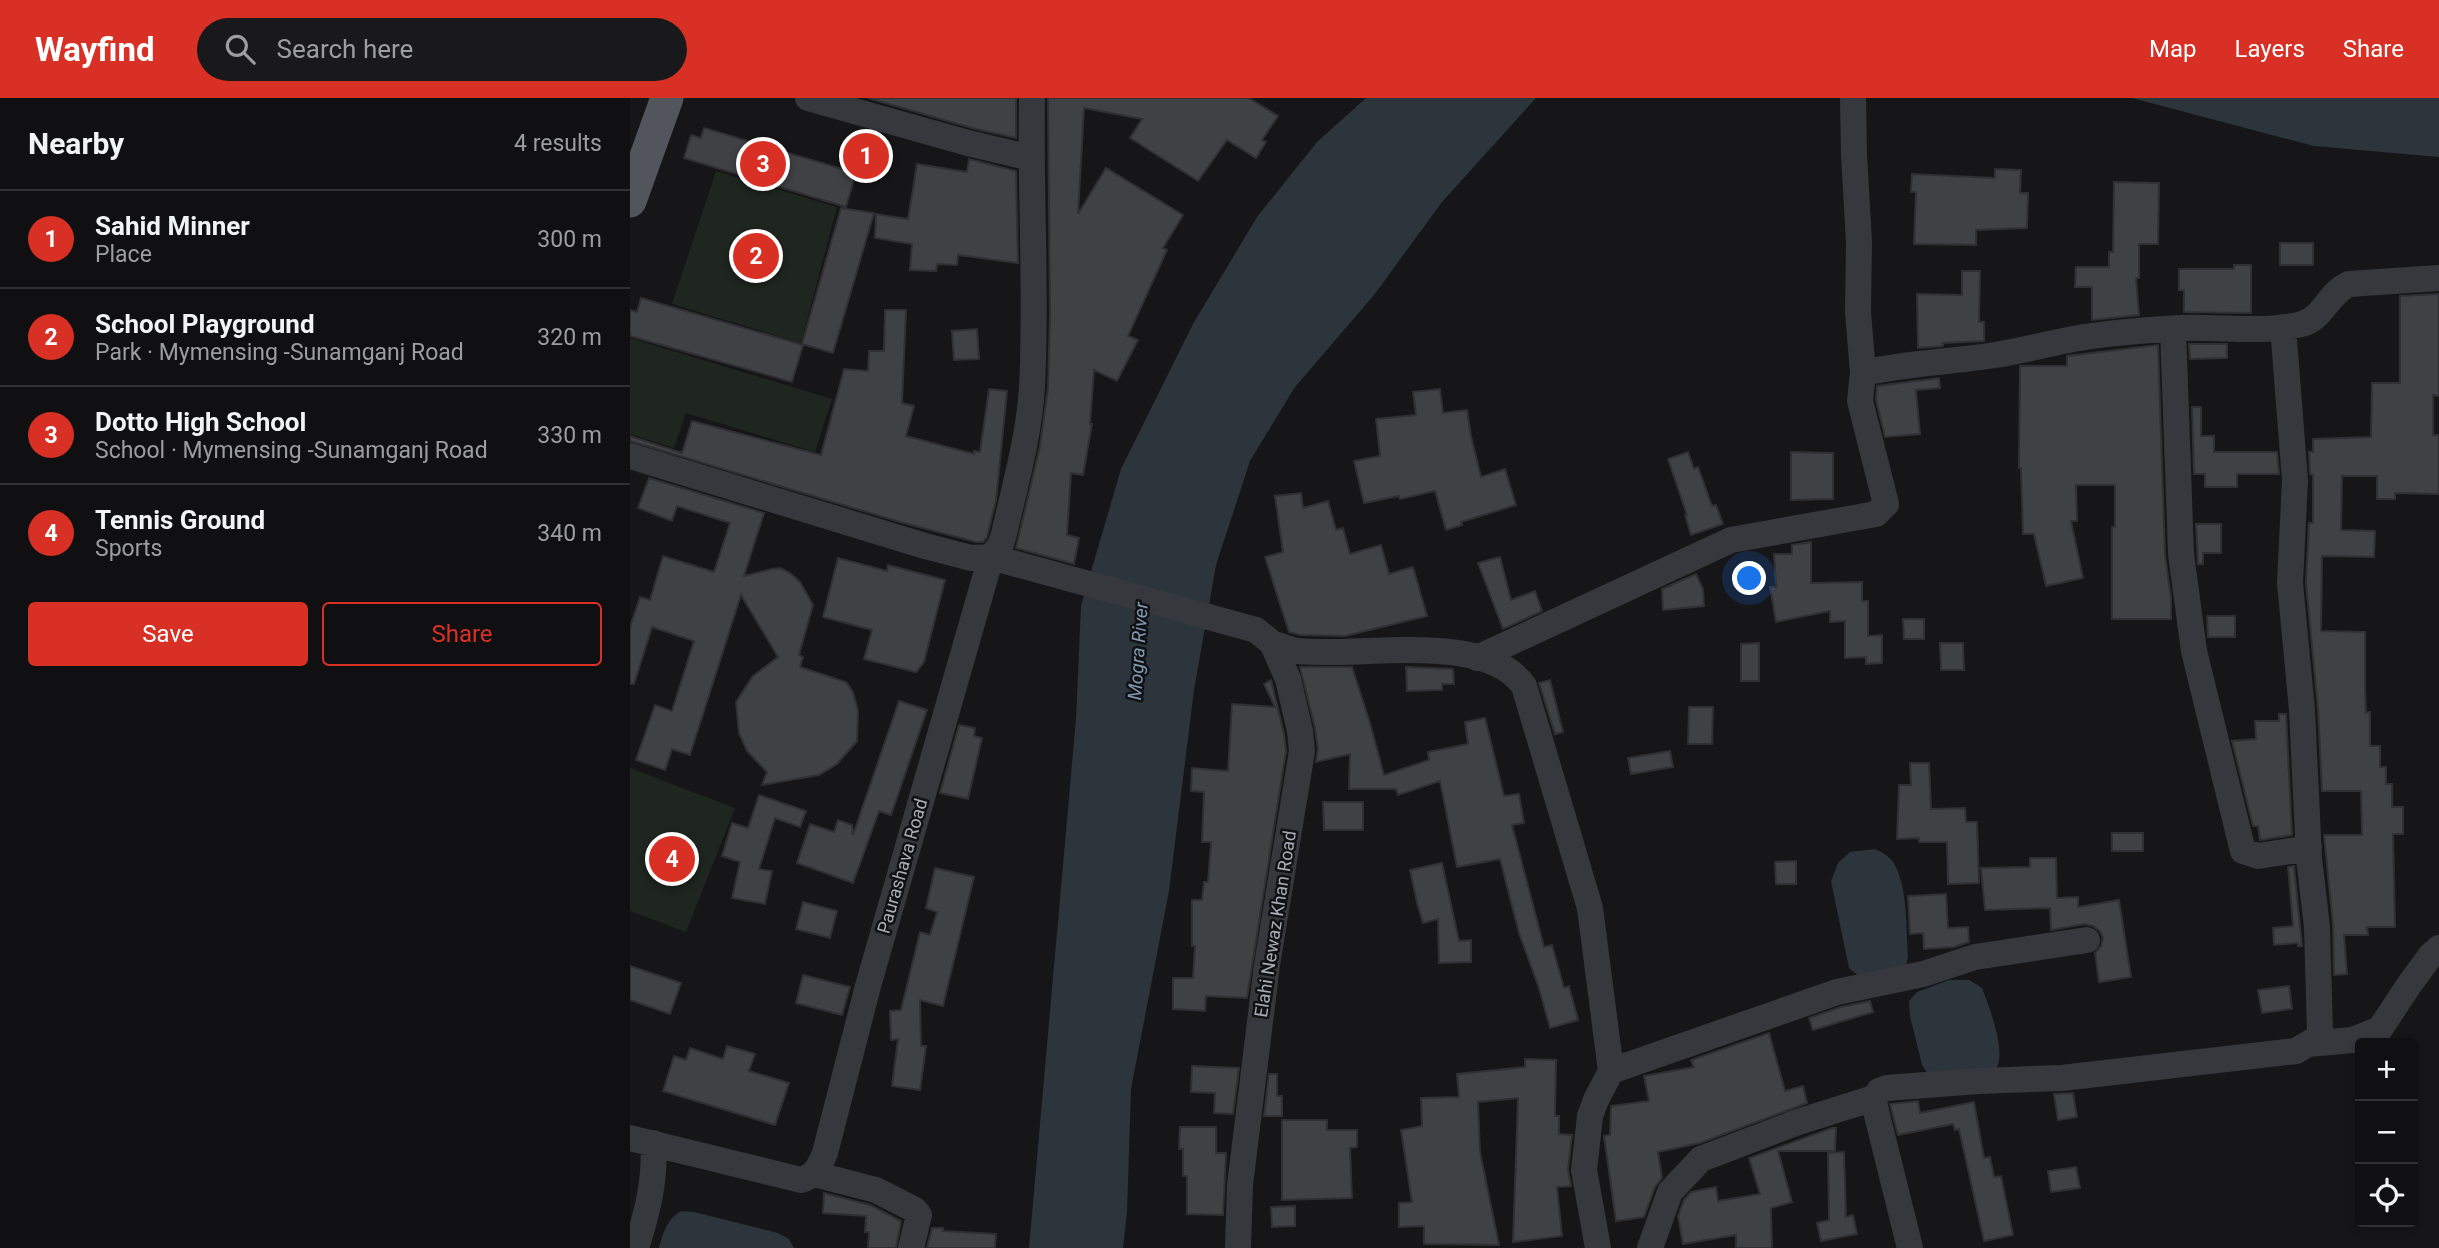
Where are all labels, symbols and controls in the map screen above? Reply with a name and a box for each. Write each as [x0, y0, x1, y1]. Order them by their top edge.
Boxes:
search box [197, 18, 687, 81]
text: Wayfind [35, 30, 155, 69]
icon: search [221, 30, 259, 68]
text: Search here [277, 34, 413, 64]
text: Map [2149, 35, 2197, 63]
text: Layers [2235, 35, 2305, 63]
text: Share [2343, 35, 2404, 63]
text: Nearby [28, 126, 124, 161]
text: 4 results [514, 130, 602, 157]
pin: 1 [843, 130, 889, 182]
pin: 3 [740, 138, 786, 190]
text: Sahid Minner [95, 211, 250, 241]
text: 1 [44, 226, 58, 253]
text: 300 m [537, 226, 602, 253]
pin: 2 [733, 230, 779, 282]
text: Place [95, 241, 152, 268]
text: School Playground [95, 309, 315, 339]
text: 2 [44, 324, 58, 351]
text: 320 m [537, 324, 602, 351]
text: Park · Mymensing -Sunamganj Road [95, 339, 464, 366]
text: Dotto High School [95, 407, 306, 437]
text: 3 [44, 422, 58, 449]
text: 330 m [537, 422, 602, 449]
text: School · Mymensing -Sunamganj Road [95, 437, 488, 464]
text: Tennis Ground [95, 505, 265, 535]
text: 4 [44, 520, 58, 547]
text: 340 m [537, 520, 602, 547]
text: Sports [95, 535, 162, 562]
your location [1732, 561, 1766, 595]
water label: Mogra River [1123, 600, 1153, 701]
button: Save [28, 602, 308, 666]
button: Share [322, 602, 602, 666]
street label: Paurashava Road [873, 796, 931, 936]
street label: Elahi Newaz Khan Road [1250, 829, 1300, 1019]
pin: 4 [649, 833, 695, 885]
map controls [2355, 1038, 2418, 1227]
button: + [2355, 1038, 2418, 1101]
button: − [2355, 1101, 2418, 1164]
button: locate [2355, 1164, 2418, 1227]

